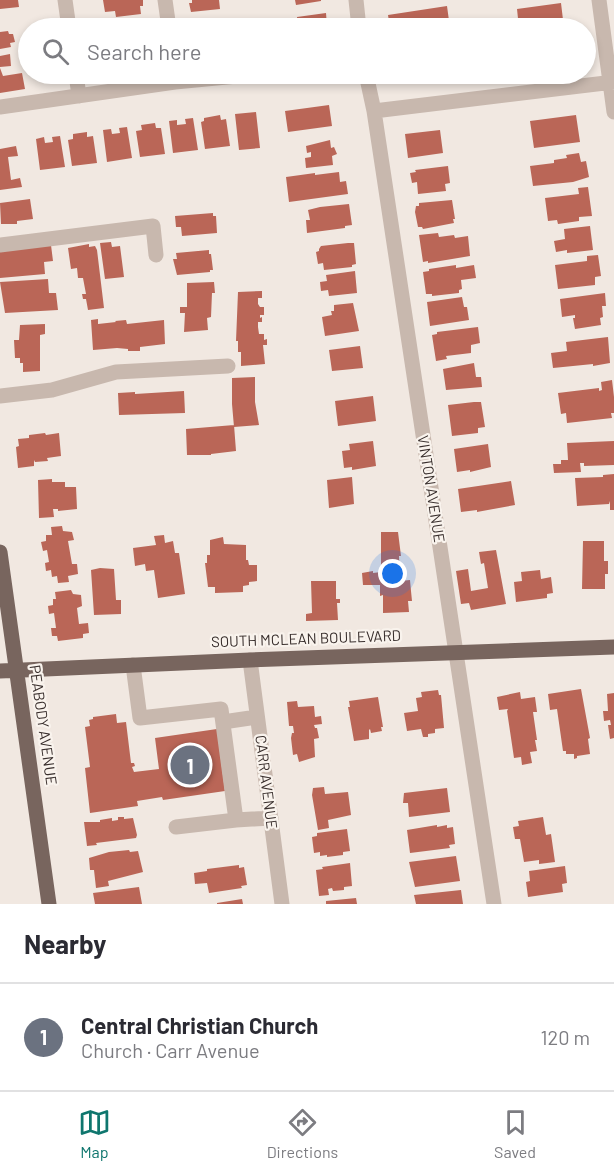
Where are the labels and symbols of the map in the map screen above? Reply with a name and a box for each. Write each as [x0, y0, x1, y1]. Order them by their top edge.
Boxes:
street label: VINTON AVENUE [415, 434, 449, 544]
your location [378, 559, 407, 588]
street label: SOUTH MCLEAN BOULEVARD [211, 626, 401, 650]
street label: PEABODY AVENUE [27, 664, 61, 786]
street label: CARR AVENUE [252, 734, 282, 830]
pin: 1 [170, 742, 210, 788]

